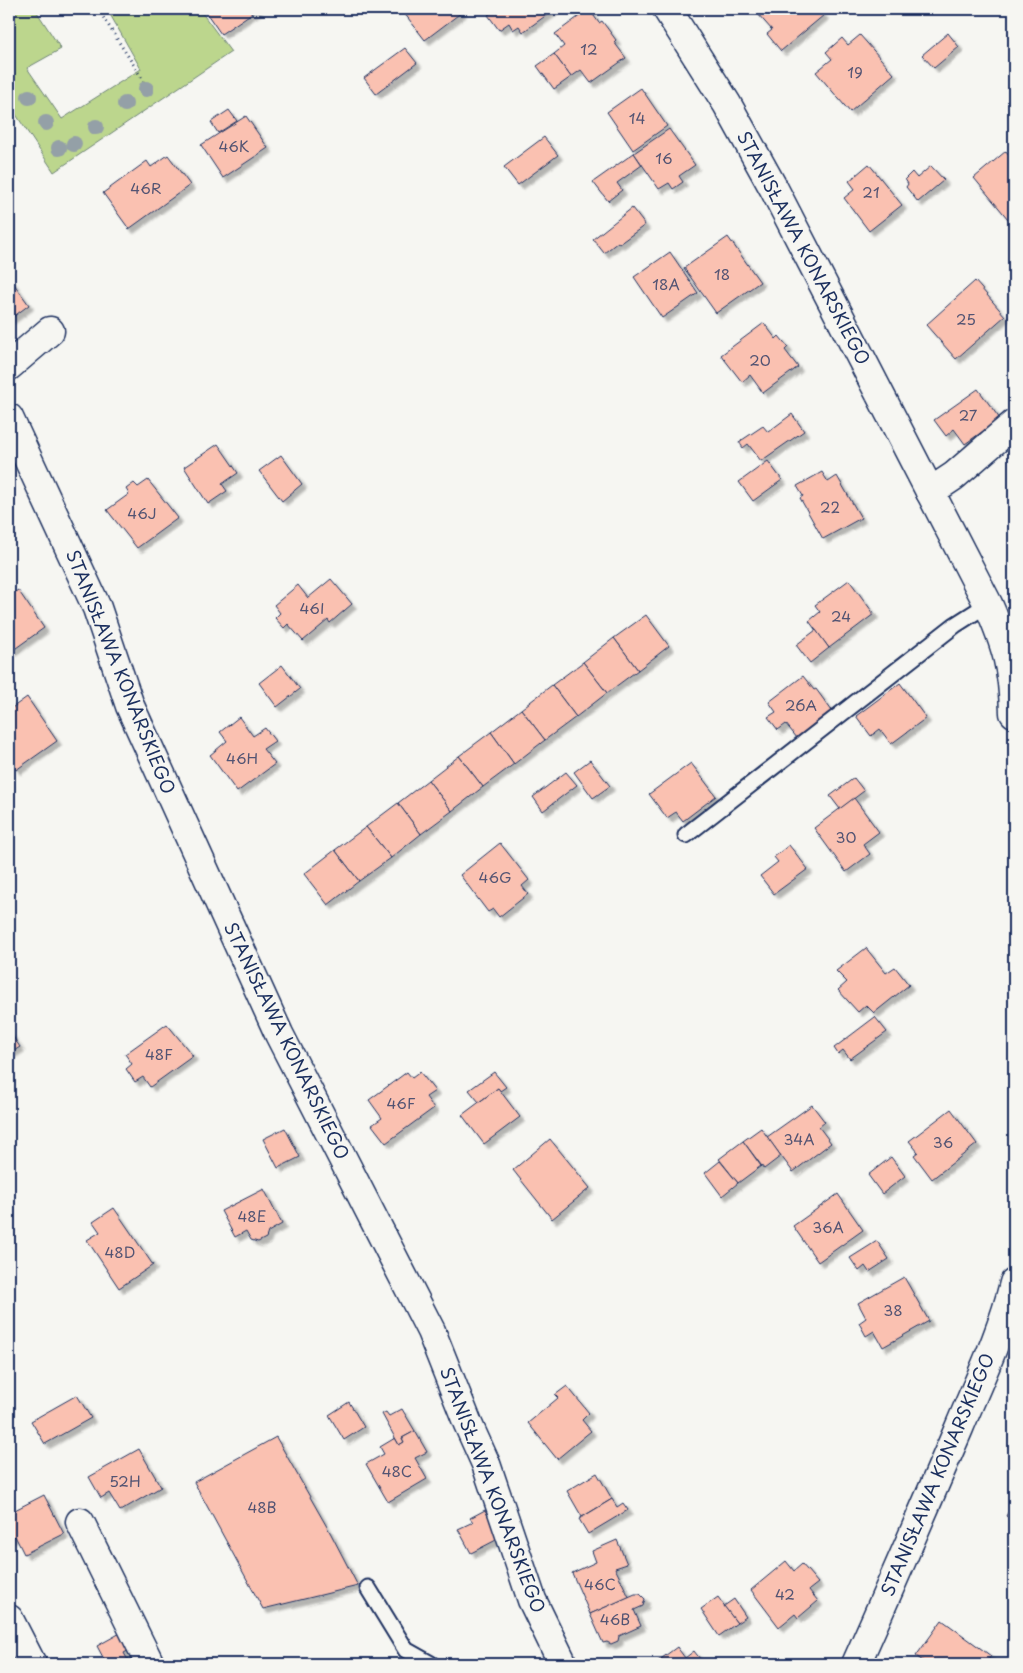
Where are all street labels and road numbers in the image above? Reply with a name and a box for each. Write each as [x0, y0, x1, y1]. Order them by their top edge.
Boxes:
street label: STANISŁAWA KONARSKIEGO [731, 126, 878, 369]
street label: STANISŁAWA KONARSKIEGO [60, 545, 183, 798]
street label: STANISŁAWA KONARSKIEGO [218, 917, 357, 1164]
street label: STANISŁAWA KONARSKIEGO [873, 1349, 1000, 1600]
street label: STANISŁAWA KONARSKIEGO [434, 1363, 553, 1616]

